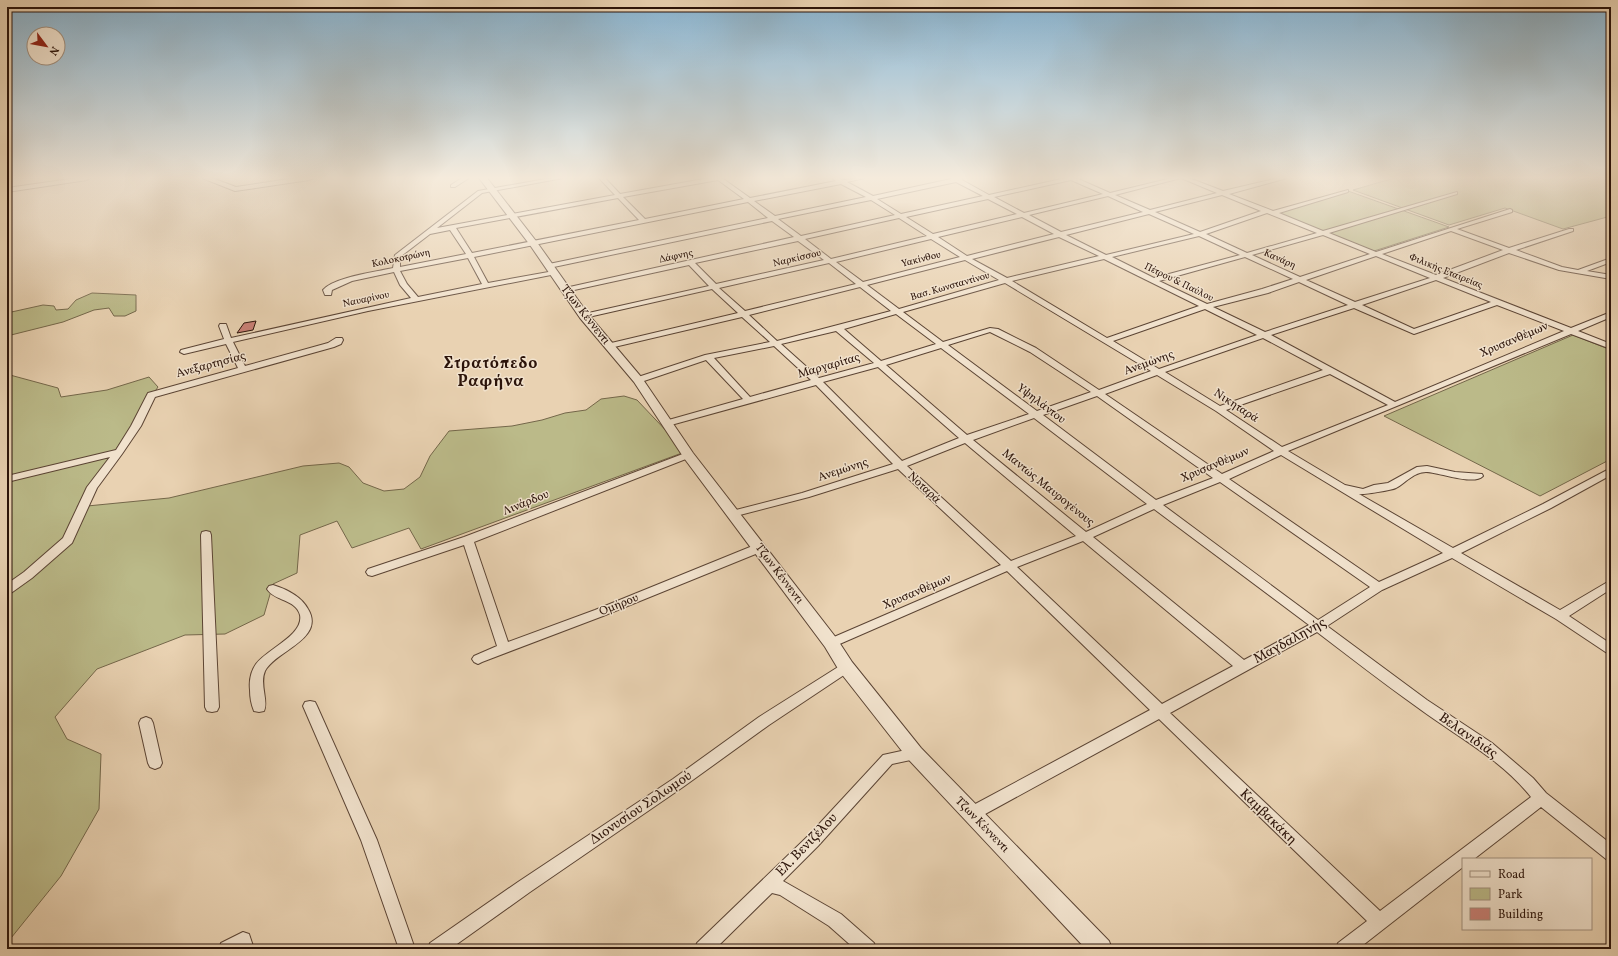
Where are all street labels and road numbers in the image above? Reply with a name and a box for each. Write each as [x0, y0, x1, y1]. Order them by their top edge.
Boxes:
street label: Κολοκοτρώνη [370, 245, 432, 271]
street label: Δάφνης [658, 245, 695, 266]
street label: Ναρκίσσου [772, 246, 823, 270]
street label: Κανάρη [1262, 246, 1298, 272]
street label: Υακίνθου [900, 247, 942, 271]
street label: Φιλικής Εταιρείας [1407, 250, 1485, 292]
street label: Πέτρου & Παύλου [1142, 259, 1216, 305]
street label: Βασ. Κωνσταντίνου [909, 268, 992, 304]
street label: Τζων Κέννεντι [557, 282, 614, 348]
street label: Ναυαρίνου [342, 287, 391, 311]
street label: Χρυσανθέμων [1477, 318, 1551, 362]
street label: Ανεμώνης [1122, 347, 1176, 379]
street label: Ανεξαρτησίας [174, 348, 248, 382]
street label: Μαργαρίτας [796, 349, 862, 383]
street label: Υψηλάντου [1013, 380, 1069, 428]
street label: Νικηταρά [1210, 385, 1262, 427]
street label: Χρυσανθέμων [1178, 443, 1252, 487]
street label: Μαντώς Μαυρογένους [998, 446, 1098, 530]
street label: Ανεμώνης [816, 454, 870, 486]
street label: Νοταρά [904, 468, 944, 508]
street label: Λινάρδου [500, 486, 552, 520]
street label: Τζων Κέννεντι [751, 540, 807, 608]
street label: Χρυσανθέμων [880, 570, 954, 614]
street label: Ομήρου [597, 590, 641, 620]
street label: Μαγδαληνής [1250, 613, 1330, 669]
street label: Βελανιδιάς [1435, 709, 1501, 763]
street label: Διονυσίου Σολωμού [586, 766, 696, 849]
street label: Καμβακάκη [1235, 785, 1301, 849]
street label: Τζων Κέννεντι [951, 794, 1013, 856]
street label: Ελ. Βενιζέλου [772, 809, 842, 881]

